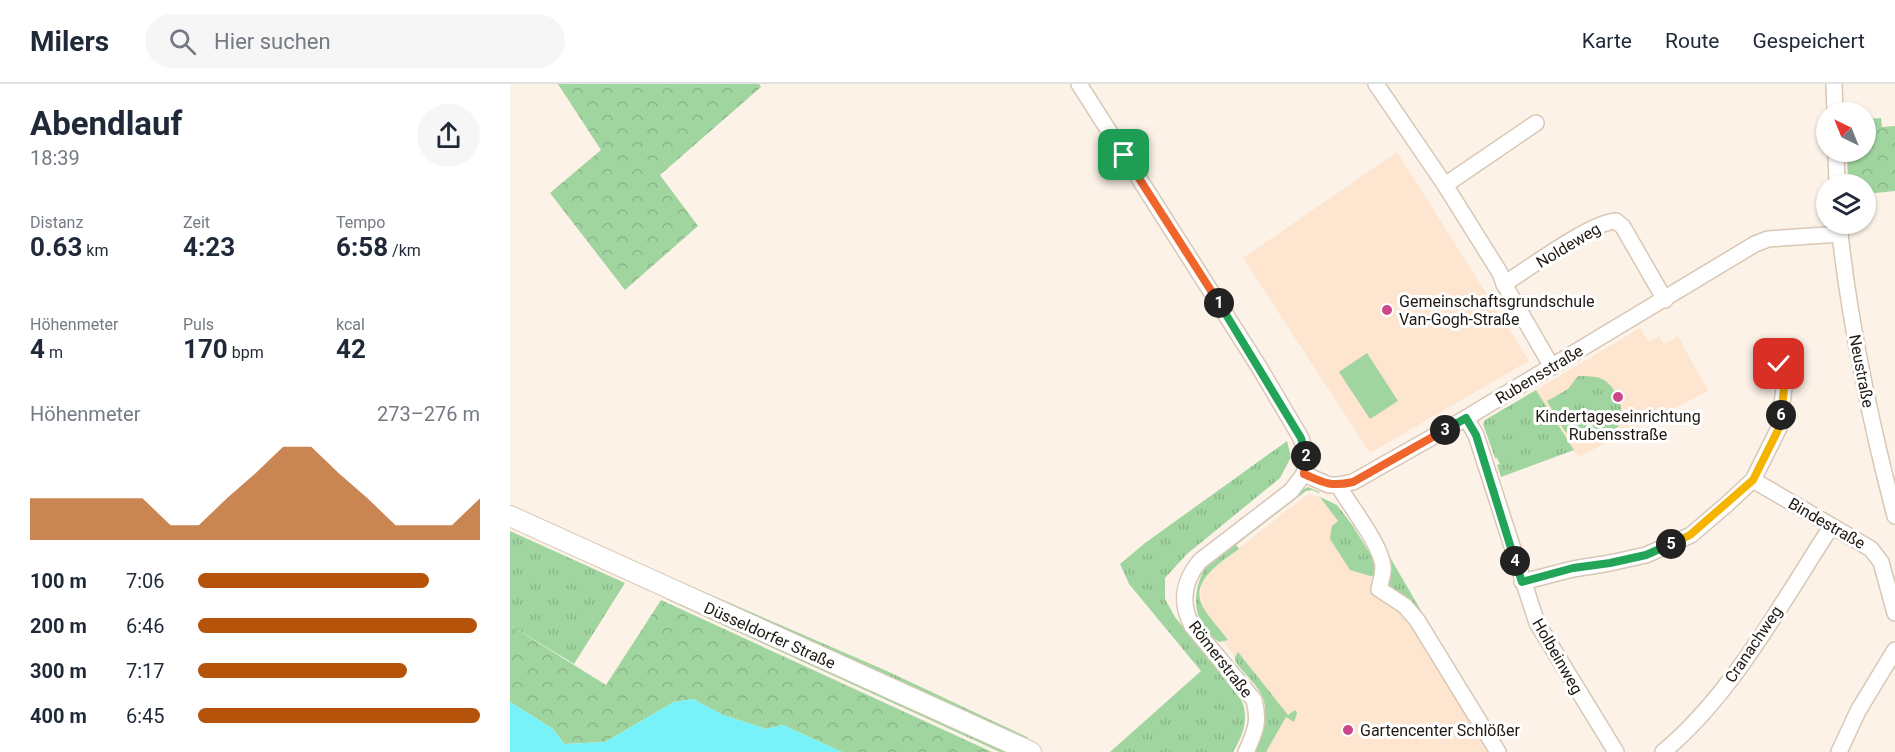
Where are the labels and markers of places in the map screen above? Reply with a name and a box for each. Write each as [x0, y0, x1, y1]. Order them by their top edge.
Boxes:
pin [1098, 129, 1149, 180]
pin: 1 [1204, 288, 1234, 318]
place label: Gemeinschaftsgrundschule Van-Gogh-Straße [1399, 292, 1595, 329]
marker: Gemeinschaftsgrundschule Van-Gogh-Straße [1380, 303, 1394, 317]
pin [1753, 338, 1804, 389]
marker: Kindertageseinrichtung Rubensstraße [1611, 390, 1625, 404]
pin: 6 [1766, 400, 1796, 430]
place label: Kindertageseinrichtung Rubensstraße [1535, 407, 1701, 444]
pin: 3 [1430, 415, 1460, 445]
pin: 2 [1291, 441, 1321, 471]
pin: 5 [1656, 529, 1686, 559]
pin: 4 [1500, 546, 1530, 576]
place label: Gartencenter Schlößer [1360, 721, 1520, 740]
marker: Gartencenter Schlößer [1341, 723, 1355, 737]

